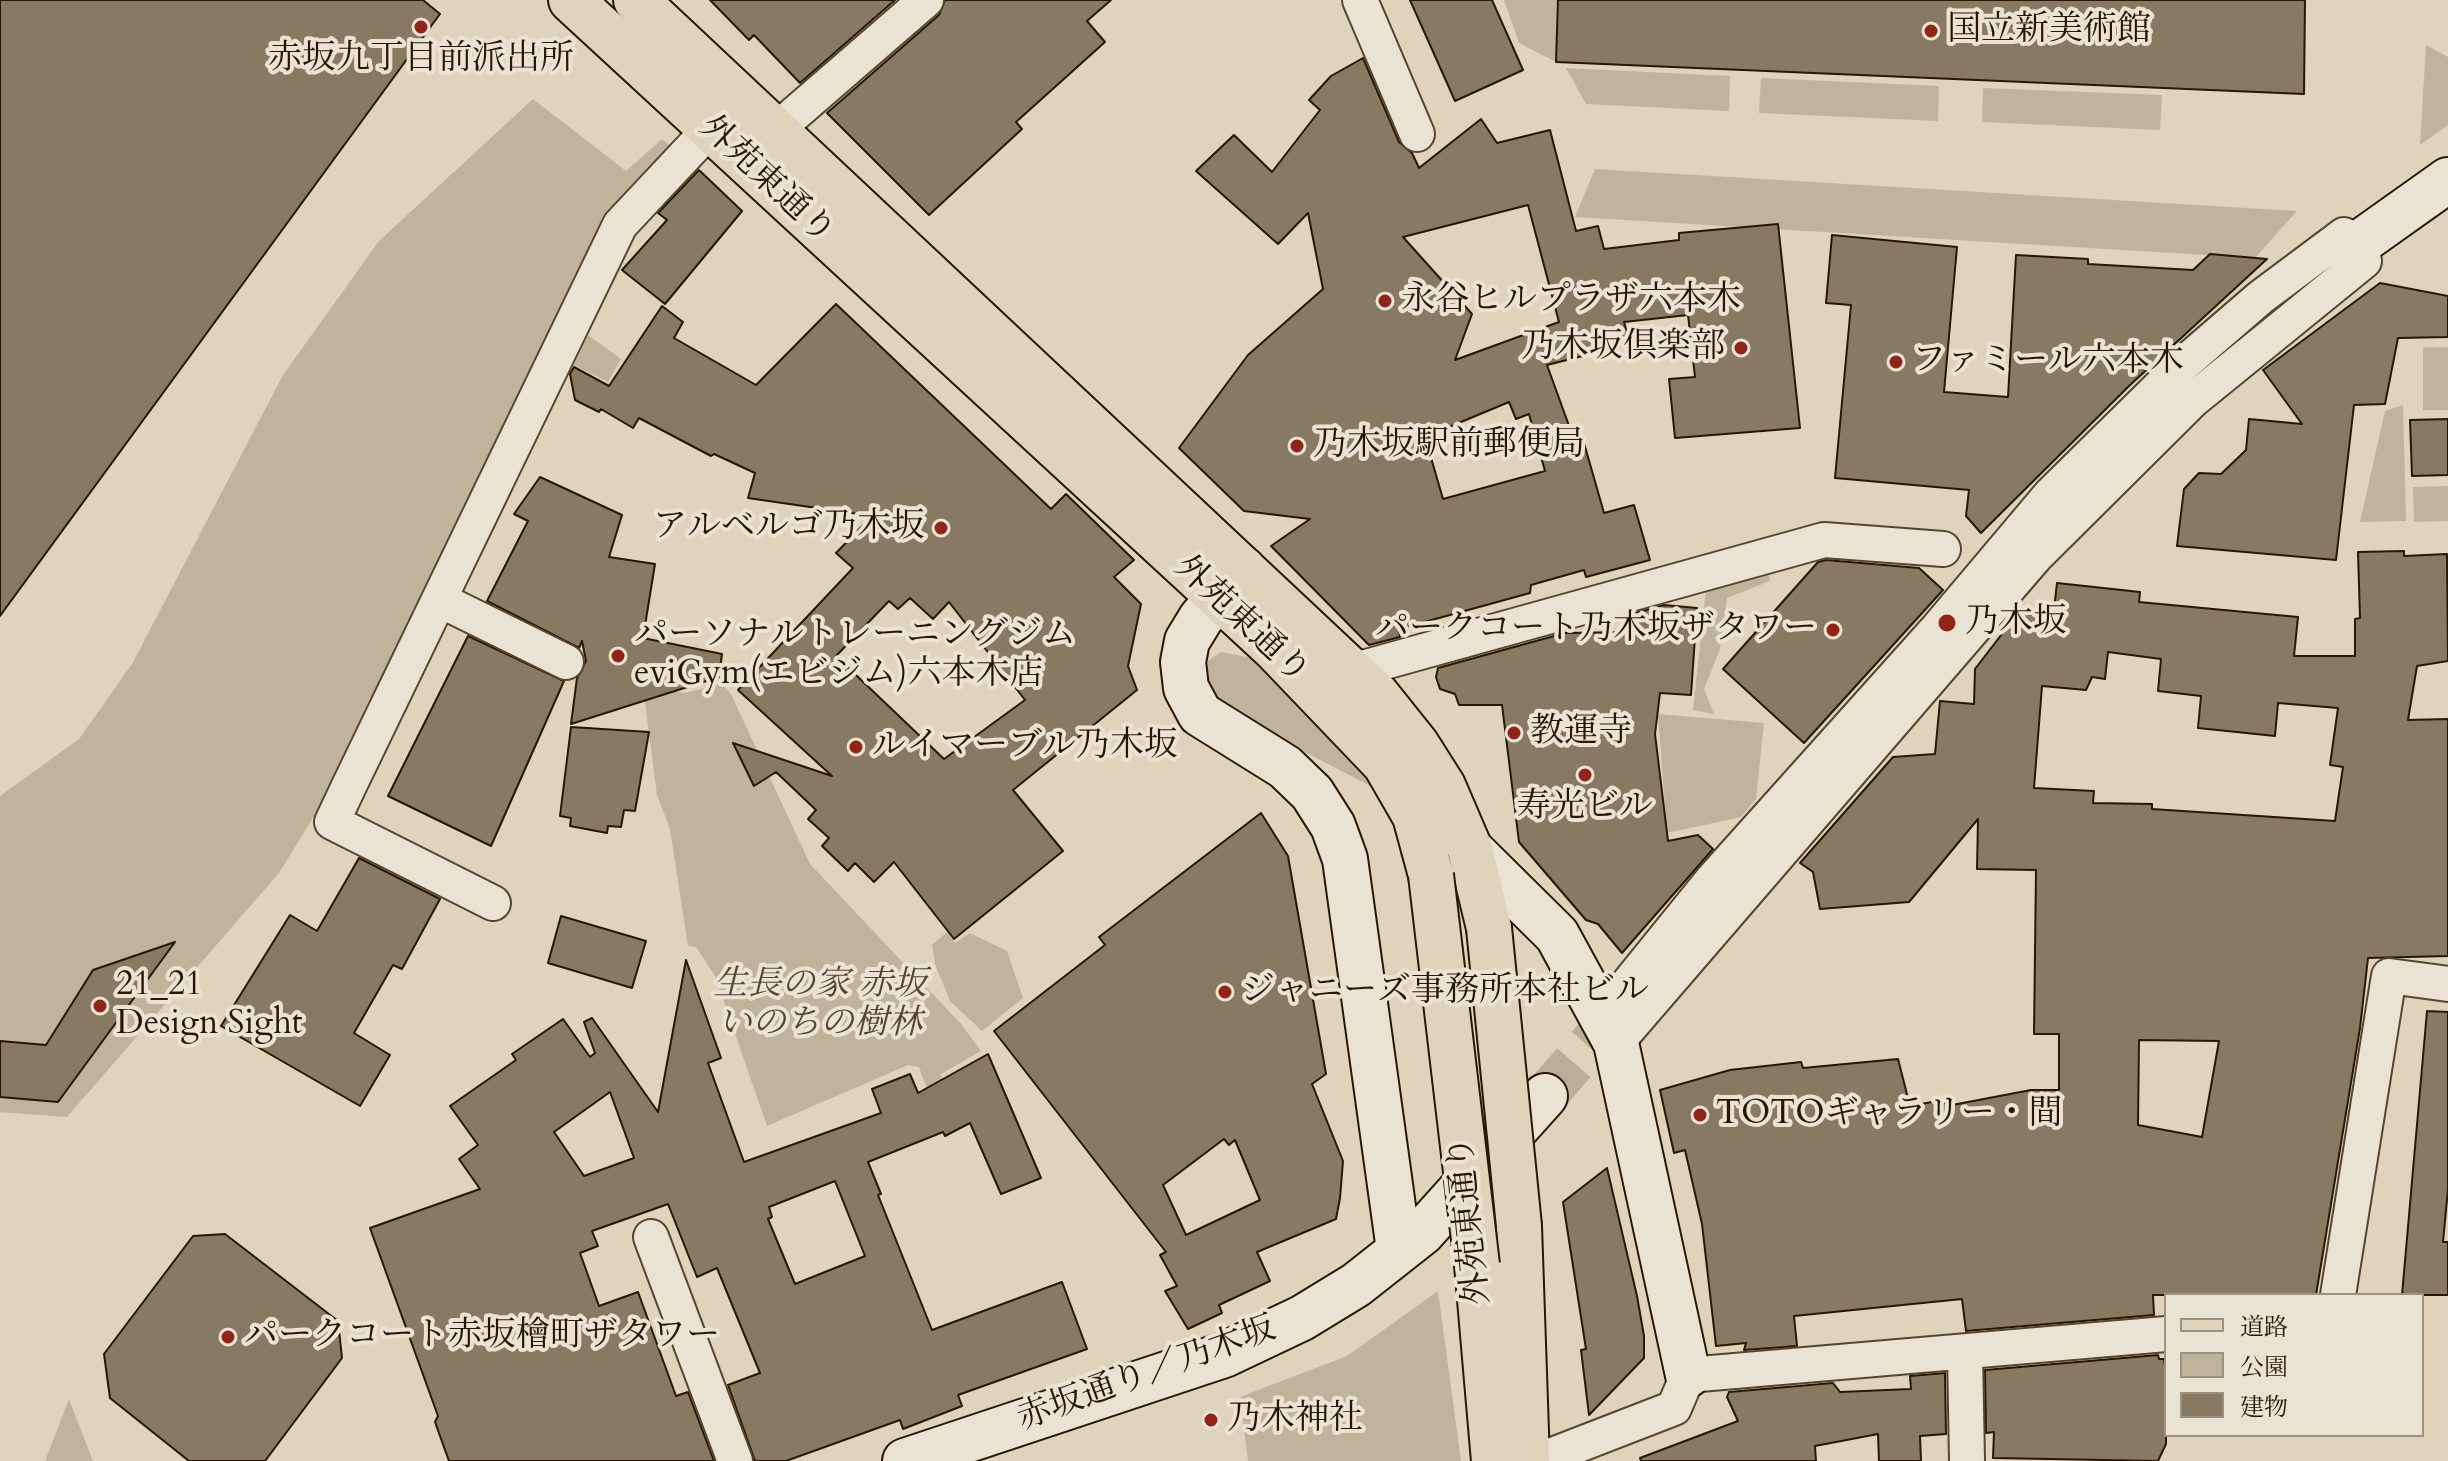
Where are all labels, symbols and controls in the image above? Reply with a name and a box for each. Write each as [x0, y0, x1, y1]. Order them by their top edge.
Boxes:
place label: 国立新美術館 [1947, 11, 2151, 51]
marker: 赤坂九丁目前派出所 [412, 18, 430, 36]
marker: 国立新美術館 [1922, 22, 1940, 40]
place label: 赤坂九丁目前派出所 [268, 40, 574, 80]
street label: 外苑東通り [690, 108, 842, 254]
place label: 永谷ヒルプラザ六本木 [1401, 281, 1741, 321]
marker: 永谷ヒルプラザ六本木 [1376, 292, 1394, 310]
place label: 乃木坂倶楽部 [1521, 328, 1725, 368]
marker: 乃木坂倶楽部 [1732, 339, 1750, 357]
place label: ファミール六本木 [1912, 342, 2184, 382]
marker: ファミール六本木 [1887, 353, 1905, 371]
place label: 乃木坂駅前郵便局 [1313, 426, 1585, 466]
marker: 乃木坂駅前郵便局 [1288, 437, 1306, 455]
place label: アルベルゴ乃木坂 [653, 508, 925, 548]
marker: アルベルゴ乃木坂 [932, 519, 950, 537]
street label: 外苑東通り [1165, 548, 1317, 694]
place label: 乃木坂 [1965, 603, 2067, 643]
place label: パークコート乃木坂ザタワー [1375, 610, 1817, 650]
marker: 乃木坂 [1936, 612, 1958, 634]
place label: パーソナルトレーニングジム eviGym(エビジム)六本木店 [634, 616, 1076, 696]
marker: パークコート乃木坂ザタワー [1824, 621, 1842, 639]
marker: パーソナルトレーニングジム eviGym(エビジム)六本木店 [609, 647, 627, 665]
place label: 教運寺 [1530, 713, 1632, 753]
marker: 教運寺 [1505, 724, 1523, 742]
place label: ルイマーブル乃木坂 [872, 727, 1178, 767]
marker: ルイマーブル乃木坂 [847, 738, 865, 756]
marker: 寿光ビル [1576, 766, 1594, 784]
place label: 寿光ビル [1517, 788, 1653, 828]
place label: 21_21 Design Sight [116, 966, 303, 1046]
park label: 生長の家 赤坂 いのちの樹林 [713, 966, 927, 1046]
place label: ジャニーズ事務所本社ビル [1241, 972, 1649, 1012]
marker: ジャニーズ事務所本社ビル [1216, 983, 1234, 1001]
marker: 21_21 Design Sight [91, 997, 109, 1015]
place label: TOTOギャラリー・間 [1716, 1095, 2063, 1135]
marker: TOTOギャラリー・間 [1691, 1106, 1709, 1124]
street label: 外苑東通り [1442, 1133, 1500, 1307]
legend [2164, 1293, 2424, 1437]
street label: 赤坂通り／乃木坂 [1012, 1309, 1282, 1441]
text: 道路 [2240, 1311, 2288, 1344]
place label: パークコート赤坂檜町ザタワー [244, 1317, 720, 1357]
marker: パークコート赤坂檜町ザタワー [219, 1328, 237, 1346]
text: 公園 [2240, 1351, 2288, 1384]
text: 建物 [2240, 1391, 2288, 1424]
place label: 乃木神社 [1227, 1400, 1363, 1440]
marker: 乃木神社 [1202, 1411, 1220, 1429]

